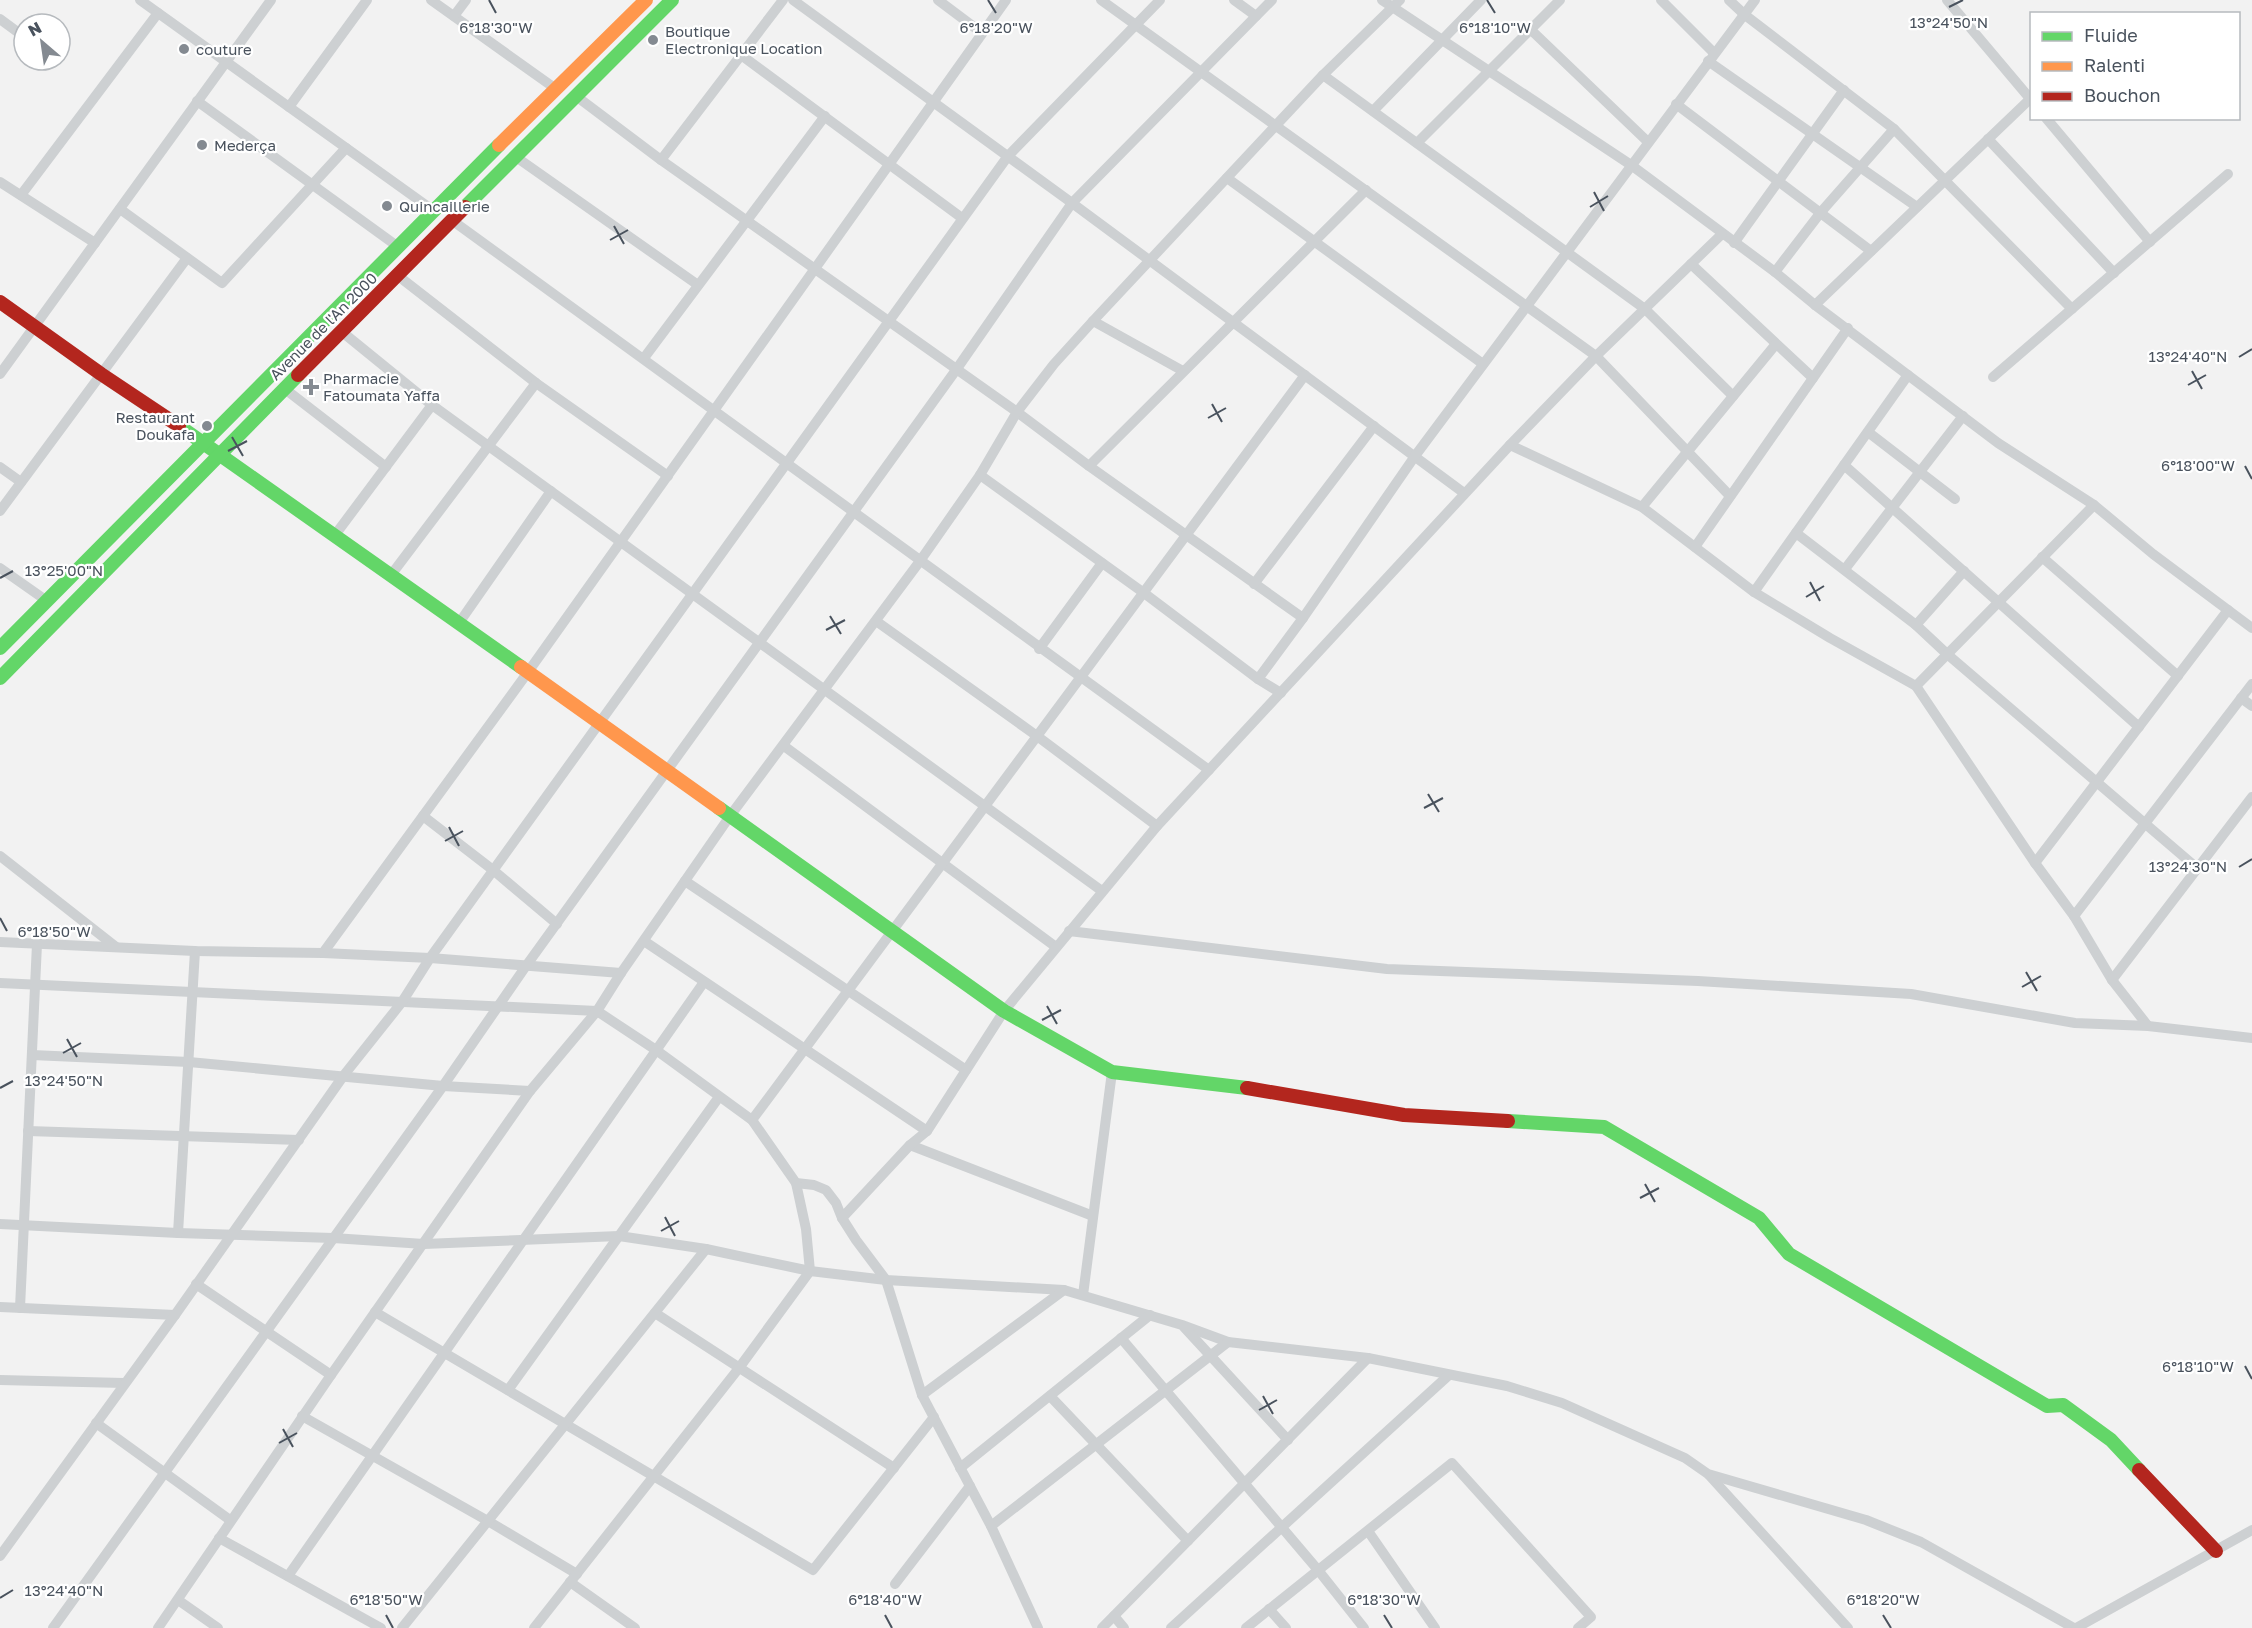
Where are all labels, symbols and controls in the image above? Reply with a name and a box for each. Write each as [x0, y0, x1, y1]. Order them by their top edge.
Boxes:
north arrow [12, 12, 72, 72]
legend [2030, 12, 2240, 120]
text: 13°24'50"N [1910, 13, 1988, 31]
text: N [25, 17, 45, 41]
text: 6°18'30"W [459, 18, 533, 36]
text: 6°18'20"W [959, 18, 1033, 36]
text: 6°18'10"W [1459, 18, 1531, 36]
place label: Boutique Electronique Location [665, 22, 823, 57]
text: Fluide [2084, 24, 2138, 46]
marker: Boutique Electronique Location [646, 33, 660, 47]
place label: couture [196, 40, 252, 58]
marker: couture [177, 42, 191, 56]
text: Ralenti [2084, 54, 2145, 76]
text: Bouchon [2084, 84, 2161, 106]
place label: Mederça [214, 136, 276, 154]
marker: Mederça [195, 138, 209, 152]
place label: Quincaillerie [399, 197, 490, 215]
marker: Quincaillerie [380, 199, 394, 213]
street label: Avenue de l'An 2000 [266, 269, 380, 383]
text: 13°24'40"N [2149, 347, 2227, 365]
place label: Pharmacie Fatoumata Yaffa [323, 369, 440, 404]
marker: Pharmacie Fatoumata Yaffa [304, 380, 318, 394]
place label: Restaurant Doukafa [115, 408, 195, 443]
marker: Restaurant Doukafa [200, 419, 214, 433]
text: 6°18'00"W [2161, 456, 2235, 474]
text: 13°25'00"N [25, 561, 103, 579]
text: 13°24'30"N [2149, 857, 2227, 875]
text: 6°18'50"W [17, 922, 91, 940]
text: 13°24'50"N [25, 1071, 103, 1089]
text: 6°18'10"W [2162, 1357, 2234, 1375]
text: 13°24'40"N [25, 1581, 103, 1599]
text: 6°18'50"W [349, 1590, 423, 1608]
text: 6°18'40"W [848, 1590, 922, 1608]
text: 6°18'30"W [1347, 1590, 1421, 1608]
text: 6°18'20"W [1846, 1590, 1920, 1608]

